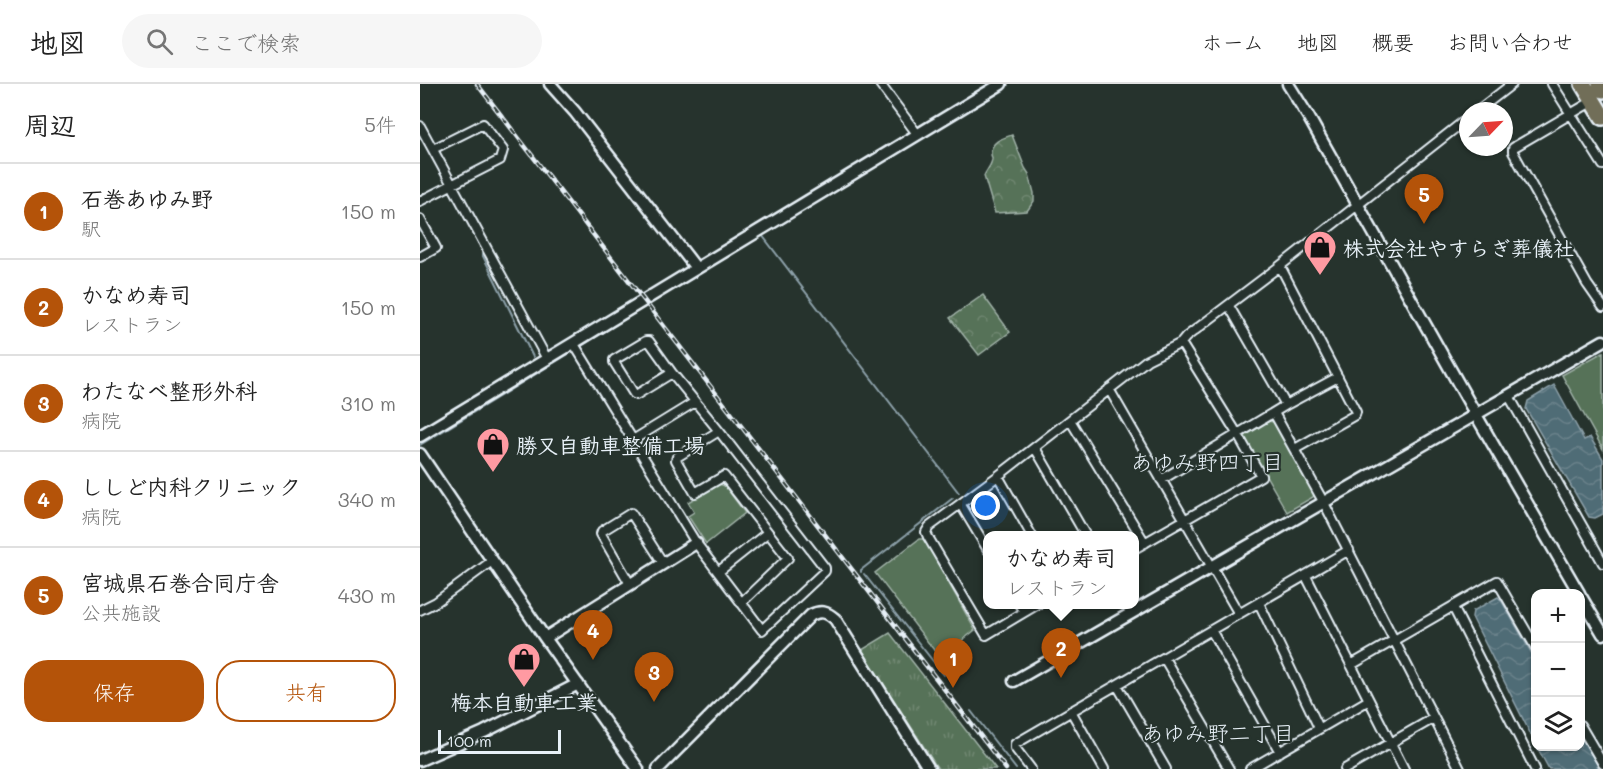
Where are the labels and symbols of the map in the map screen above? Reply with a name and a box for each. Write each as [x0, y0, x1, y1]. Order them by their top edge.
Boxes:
north arrow [1459, 102, 1513, 156]
pin: 5 [1404, 174, 1444, 224]
shop icon: 株式会社やすらぎ葬儀社 [1302, 229, 1338, 276]
place label: 株式会社やすらぎ葬儀社 [1343, 234, 1574, 261]
shop icon: 勝又自動車整備工場 [475, 426, 511, 473]
place label: 勝又自動車整備工場 [516, 431, 705, 458]
district label: あゆみ野四丁目 [1130, 447, 1284, 476]
your location [971, 491, 1000, 520]
pin: 4 [574, 610, 612, 660]
pin: 2 [1042, 628, 1080, 678]
pin: 1 [934, 638, 972, 688]
shop icon: 梅本自動車工業 [506, 641, 542, 688]
pin: 3 [634, 652, 674, 702]
place label: 梅本自動車工業 [451, 688, 598, 715]
district label: あゆみ野二丁目 [1141, 718, 1295, 747]
scale bar [438, 727, 561, 754]

